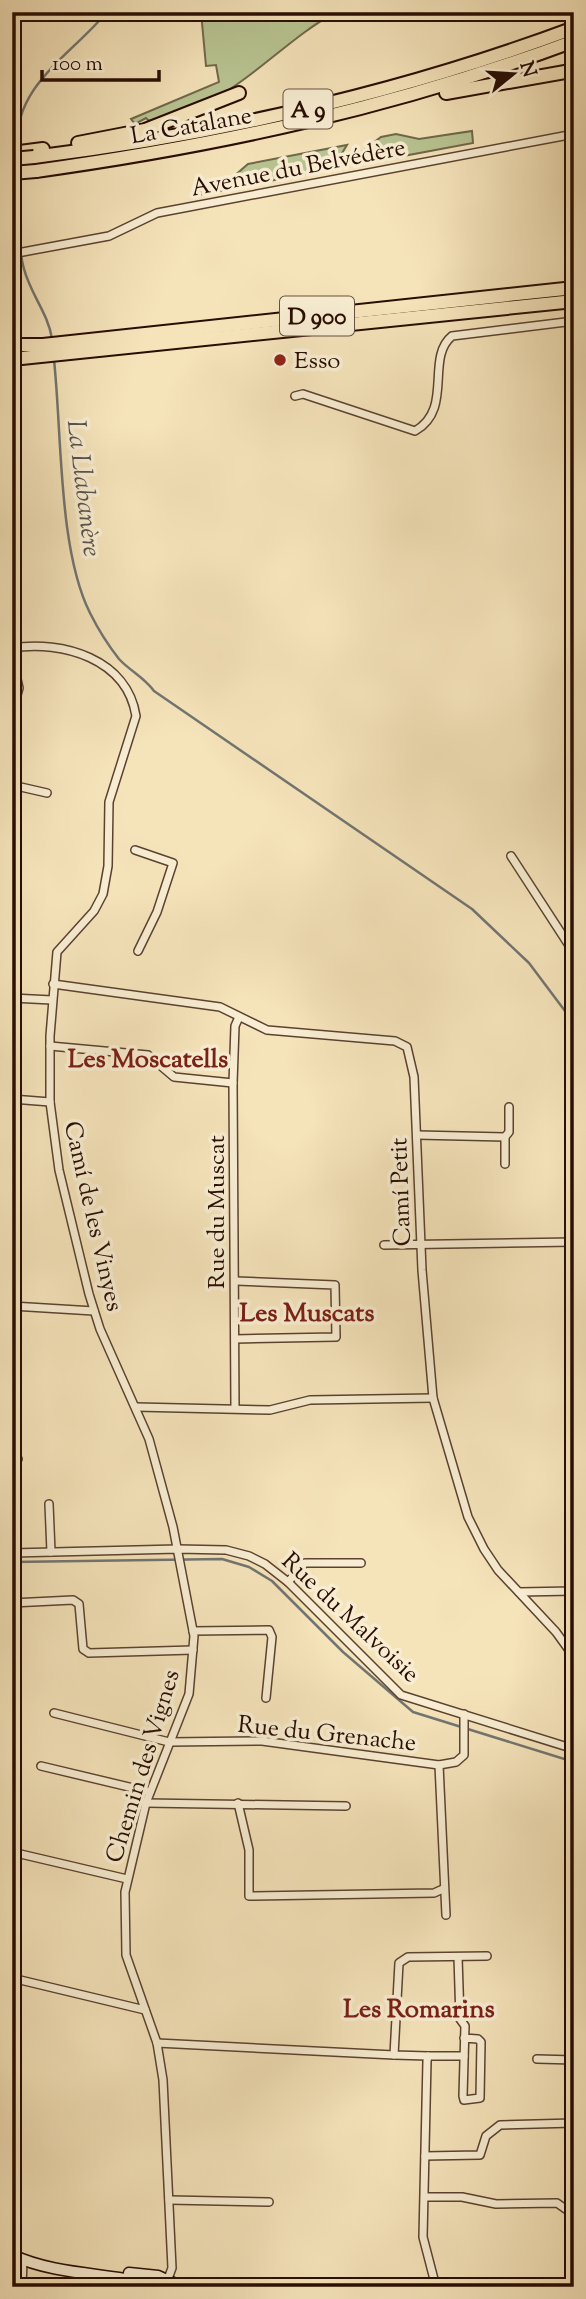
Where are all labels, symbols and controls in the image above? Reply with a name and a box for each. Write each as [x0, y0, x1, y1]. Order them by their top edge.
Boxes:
scale bar [42, 38, 159, 82]
north arrow [477, 38, 548, 108]
text: 100 m [52, 50, 103, 80]
text: N [512, 58, 542, 81]
road number: A 9 [284, 90, 332, 128]
street label: La Catalane [128, 100, 255, 154]
street label: Avenue du Belvédère [188, 131, 409, 206]
road number: D 900 [280, 296, 354, 336]
place label: Esso [294, 345, 341, 379]
marker: Esso [272, 352, 288, 368]
water label: La Llabanère [56, 418, 109, 559]
district label: Les Moscatells [68, 1042, 228, 1079]
street label: Camí de les Vinyes [54, 1118, 130, 1315]
street label: Rue du Muscat [201, 1135, 235, 1289]
street label: Camí Petit [383, 1137, 421, 1247]
district label: Les Muscats [240, 1296, 374, 1333]
street label: Rue du Malvoisie [273, 1545, 426, 1691]
street label: Chemin des Vignes [98, 1666, 189, 1867]
street label: Rue du Grenache [236, 1709, 418, 1761]
district label: Les Romarins [343, 1992, 495, 2029]

